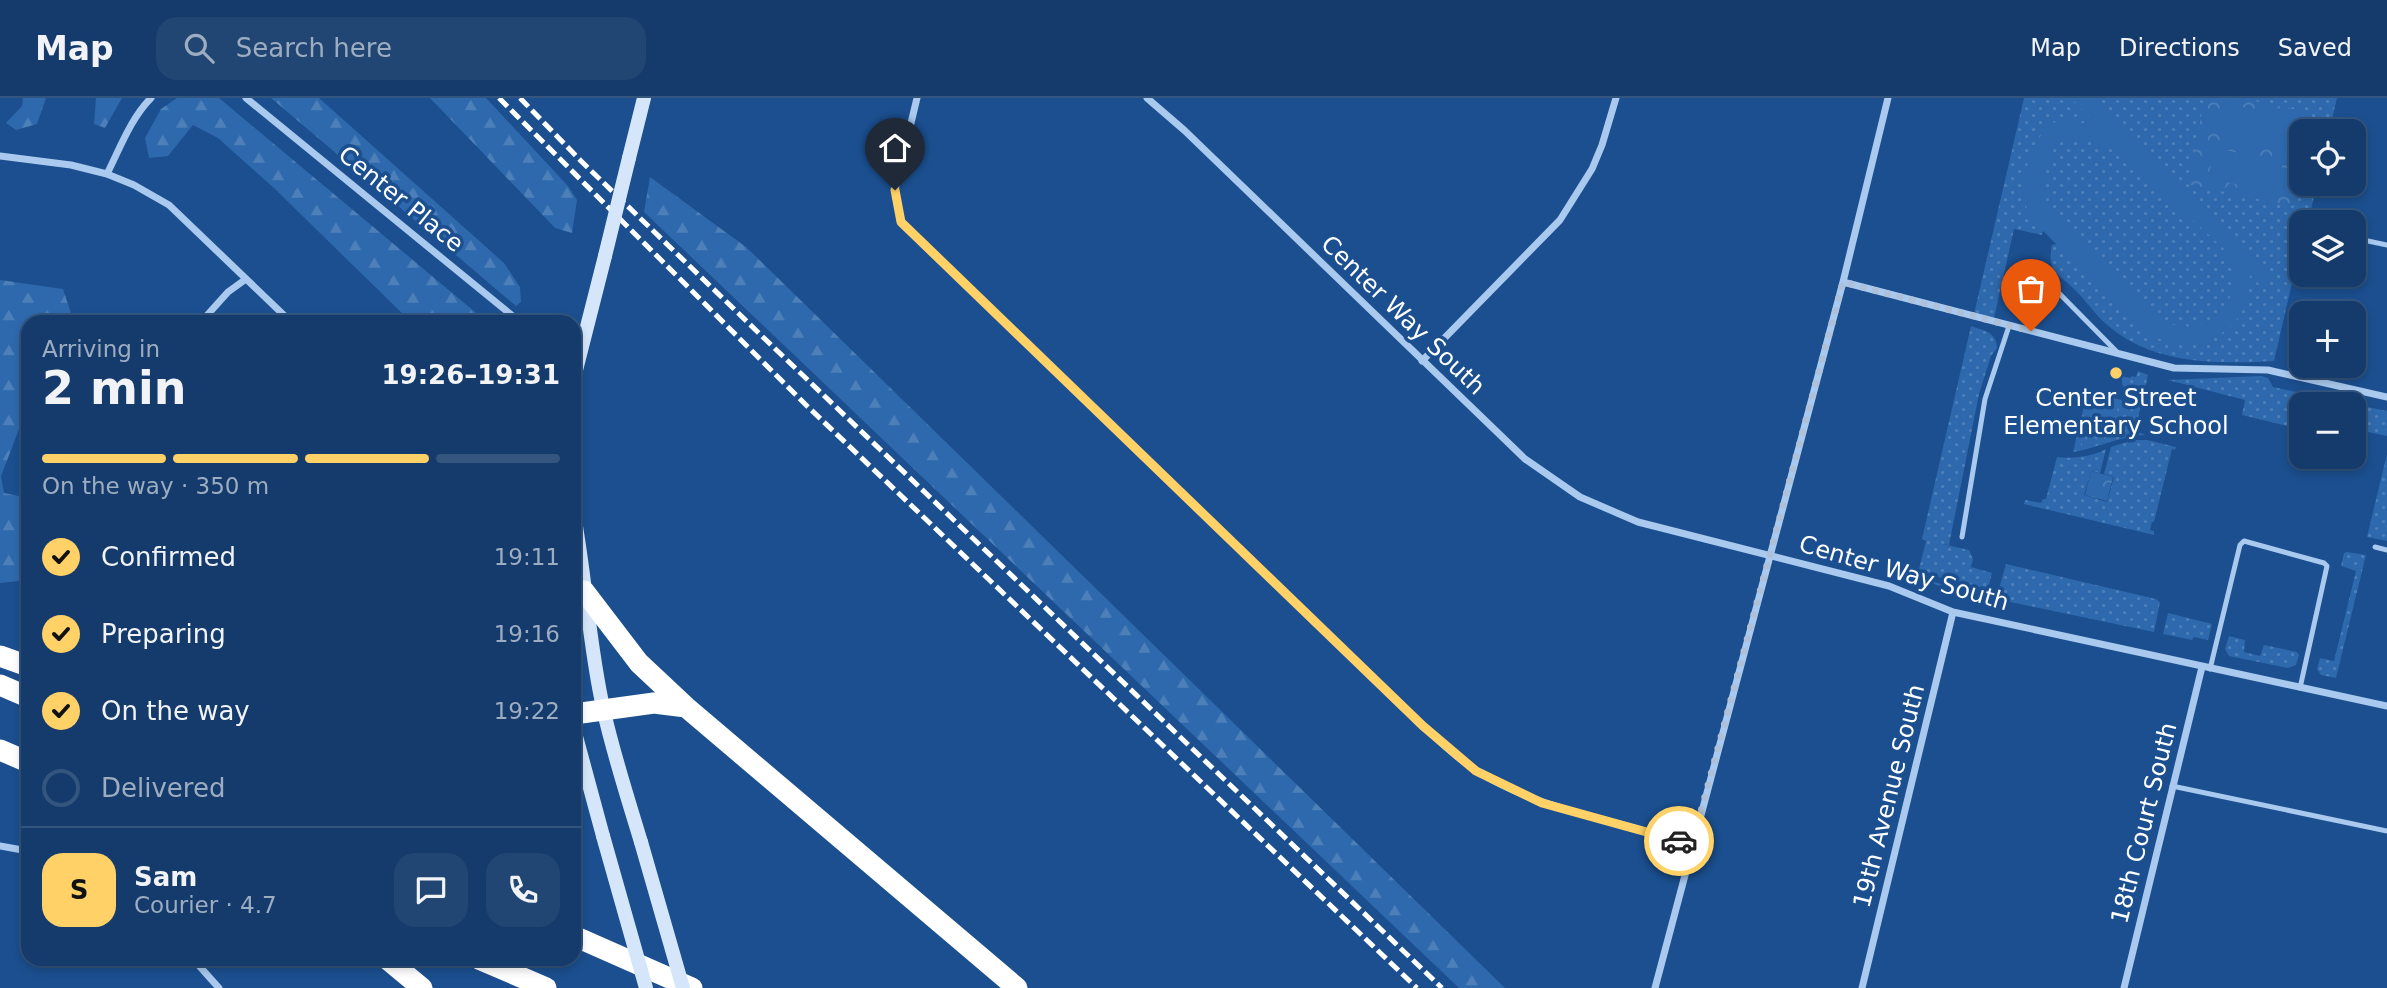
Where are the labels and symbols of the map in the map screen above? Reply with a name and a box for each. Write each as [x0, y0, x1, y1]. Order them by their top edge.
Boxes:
pin [865, 118, 925, 190]
street label: Center Place [333, 140, 469, 258]
street label: Center Way South [1315, 230, 1491, 400]
pin [2001, 259, 2061, 331]
marker: Center Street Elementary School [2108, 365, 2124, 381]
place label: Center Street Elementary School [2003, 384, 2229, 440]
street label: Center Way South [1796, 530, 2012, 616]
street label: 19th Avenue South [1848, 681, 1930, 911]
street label: 18th Court South [2105, 720, 2183, 926]
courier [1644, 806, 1714, 876]

